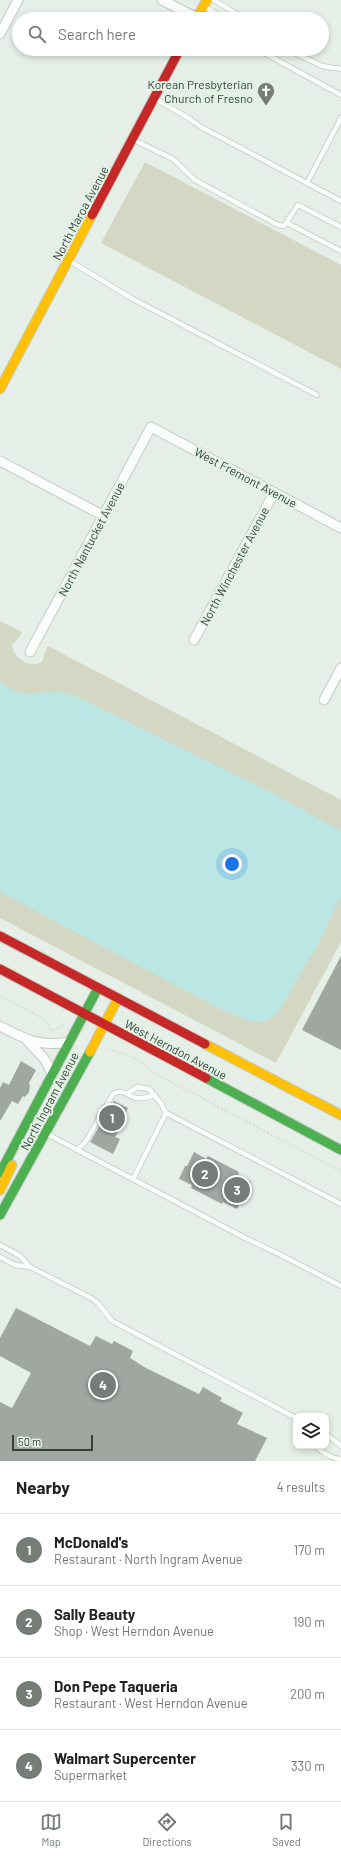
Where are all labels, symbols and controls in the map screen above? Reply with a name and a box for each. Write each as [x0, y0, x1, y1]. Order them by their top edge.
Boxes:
search box [12, 12, 329, 56]
icon: search [26, 23, 48, 45]
text: Search here [58, 25, 136, 43]
place label: Korean Presbyterian Church of Fresno [148, 77, 253, 105]
church icon: Korean Presbyterian Church of Fresno [256, 81, 276, 106]
street label: North Maroa Avenue [49, 164, 111, 262]
street label: West Fremont Avenue [192, 444, 300, 510]
street label: North Nantucket Avenue [55, 480, 127, 598]
street label: North Winchester Avenue [197, 504, 271, 628]
your location [222, 854, 242, 874]
street label: West Herndon Avenue [122, 1016, 230, 1082]
street label: North Ingram Avenue [17, 1049, 81, 1153]
pin: 1 [99, 1103, 125, 1133]
pin: 2 [192, 1159, 218, 1189]
pin: 3 [224, 1175, 250, 1205]
pin: 4 [90, 1370, 116, 1400]
map controls [293, 1413, 329, 1449]
button: layers [293, 1413, 329, 1449]
scale bar [12, 1433, 93, 1452]
text: 50 m [18, 1435, 41, 1448]
text: Nearby [16, 1477, 70, 1497]
text: 4 results [277, 1479, 325, 1495]
text: McDonald's [54, 1533, 128, 1551]
text: 1 [27, 1542, 31, 1558]
text: 170 m [294, 1542, 325, 1558]
text: Restaurant · North Ingram Avenue [54, 1551, 243, 1567]
text: Sally Beauty [54, 1605, 135, 1623]
text: 2 [25, 1614, 33, 1630]
text: 190 m [293, 1614, 325, 1630]
text: Shop · West Herndon Avenue [54, 1623, 214, 1639]
text: Don Pepe Taqueria [54, 1677, 178, 1695]
text: 3 [25, 1686, 33, 1702]
text: 200 m [290, 1686, 325, 1702]
text: Restaurant · West Herndon Avenue [54, 1695, 248, 1711]
text: Walmart Supercenter [54, 1749, 196, 1767]
text: 4 [25, 1758, 33, 1774]
text: 330 m [291, 1758, 325, 1774]
text: Supermarket [54, 1767, 127, 1783]
tab: Map [40, 1811, 62, 1848]
tab: Directions [142, 1811, 192, 1848]
tab: Saved [272, 1811, 301, 1848]

